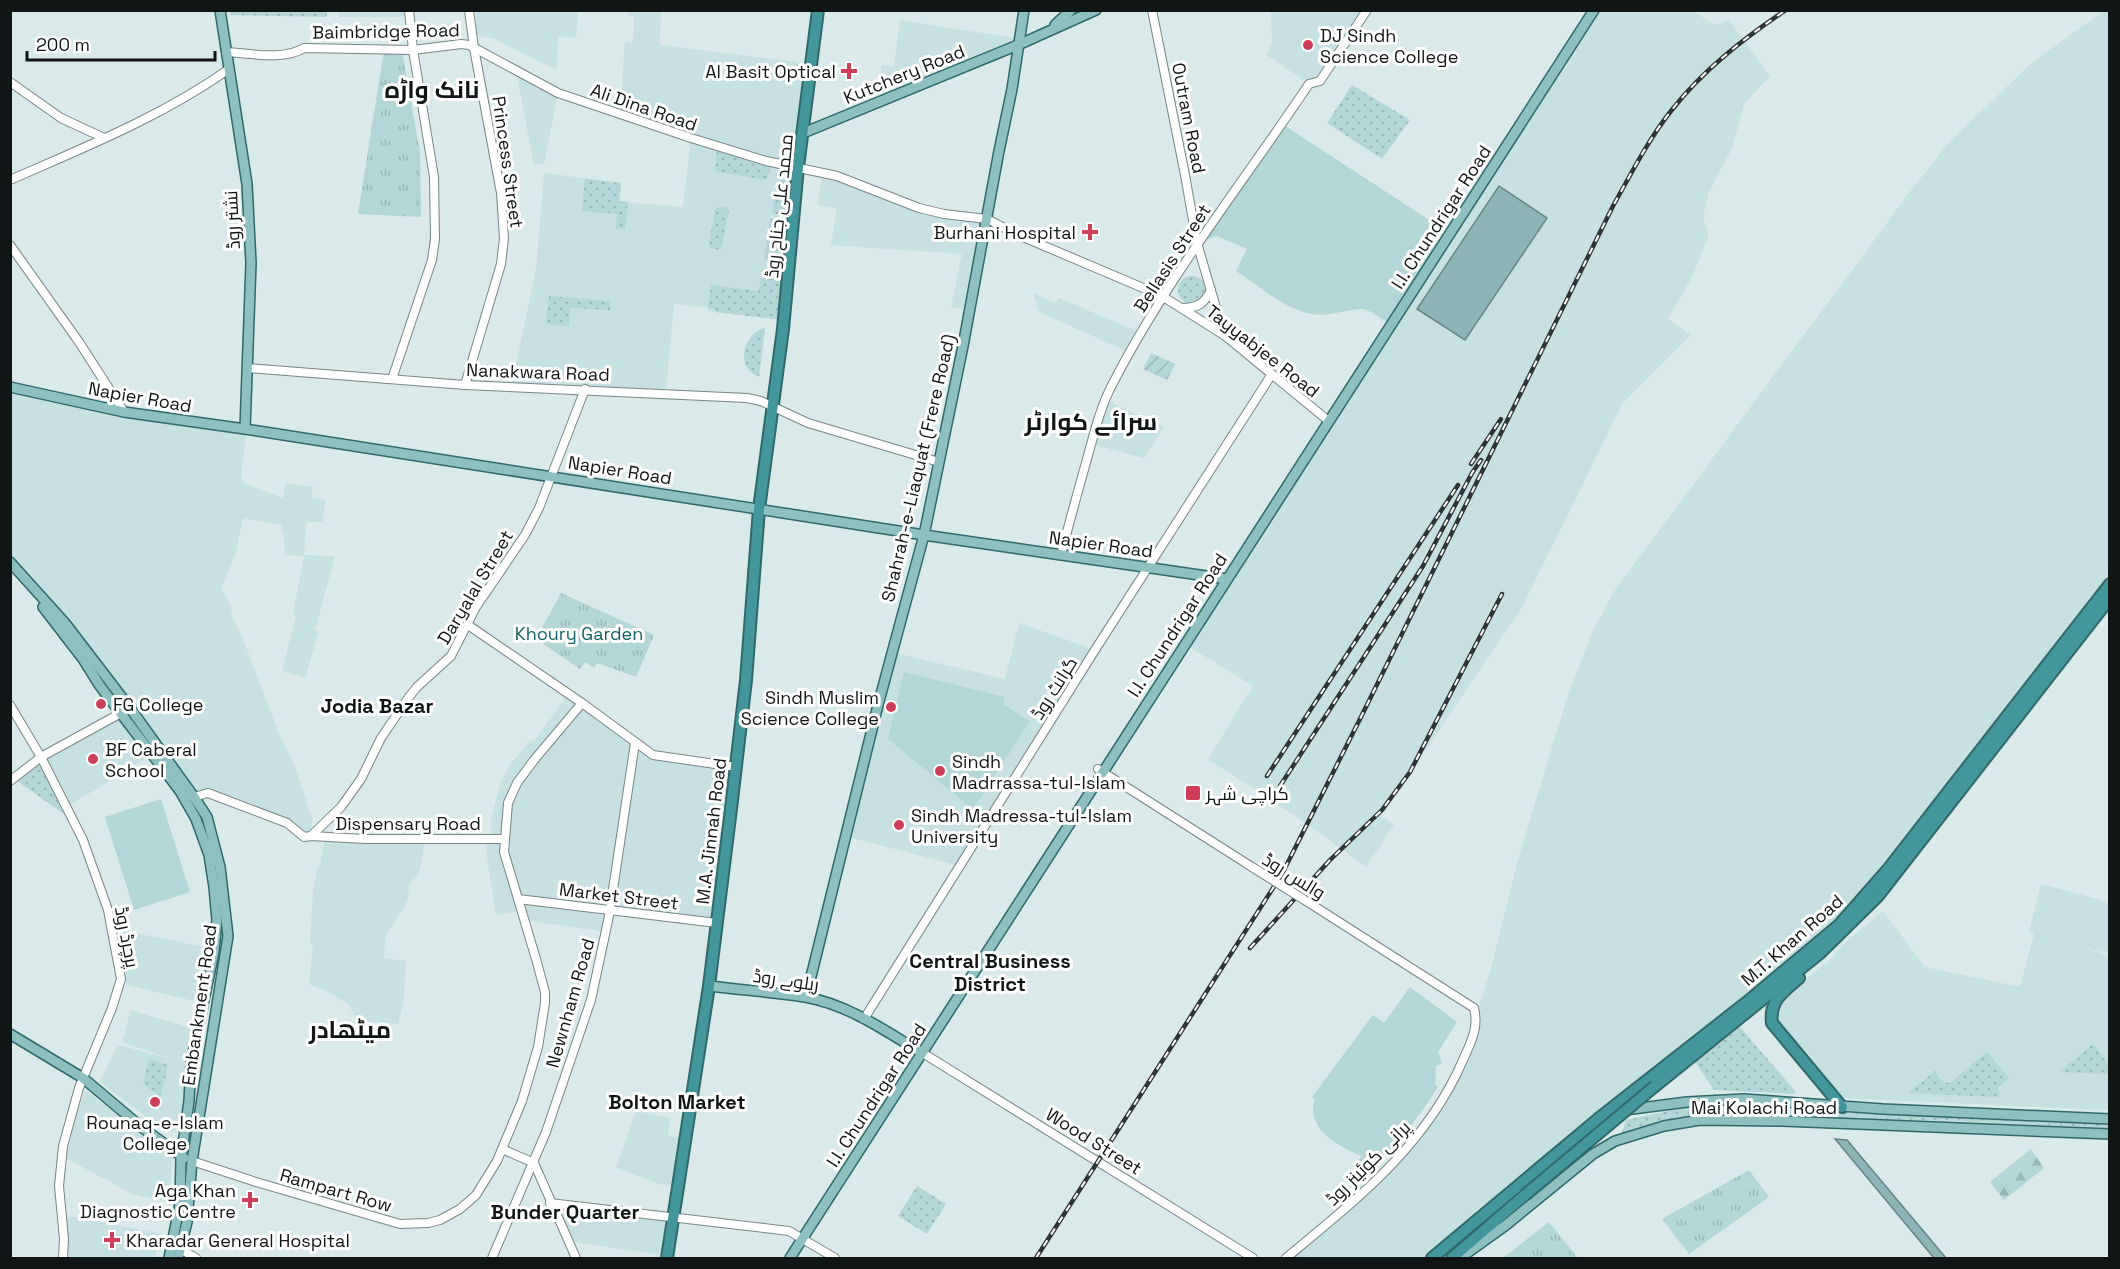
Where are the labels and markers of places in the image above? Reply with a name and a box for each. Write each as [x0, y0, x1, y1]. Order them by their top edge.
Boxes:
place label: DJ Sindh Science College [1320, 24, 1458, 68]
marker: DJ Sindh Science College [1301, 38, 1315, 52]
place label: Al Basit Optical [705, 60, 836, 83]
marker: Al Basit Optical [840, 62, 858, 80]
place label: Burhani Hospital [933, 221, 1076, 244]
marker: Burhani Hospital [1081, 223, 1099, 241]
place label: Sindh Muslim Science College [741, 686, 879, 730]
place label: FG College [113, 693, 203, 716]
marker: FG College [94, 697, 108, 711]
marker: Sindh Muslim Science College [884, 700, 898, 714]
place label: BF Caberal School [105, 738, 197, 782]
place label: Sindh Madrrassa-tul-Islam [952, 750, 1126, 794]
marker: BF Caberal School [86, 752, 100, 766]
marker: Sindh Madrrassa-tul-Islam [933, 764, 947, 778]
place label: کراچی شہر [1205, 782, 1289, 806]
marker: کراچی شہر [1184, 784, 1202, 802]
place label: Sindh Madressa-tul-Islam University [911, 804, 1132, 848]
marker: Sindh Madressa-tul-Islam University [892, 818, 906, 832]
marker: Rounaq-e-Islam College [148, 1095, 162, 1109]
place label: Rounaq-e-Islam College [86, 1111, 224, 1155]
place label: Aga Khan Diagnostic Centre [80, 1179, 236, 1223]
marker: Aga Khan Diagnostic Centre [241, 1191, 259, 1209]
place label: Kharadar General Hospital [126, 1229, 350, 1252]
marker: Kharadar General Hospital [103, 1231, 121, 1249]

